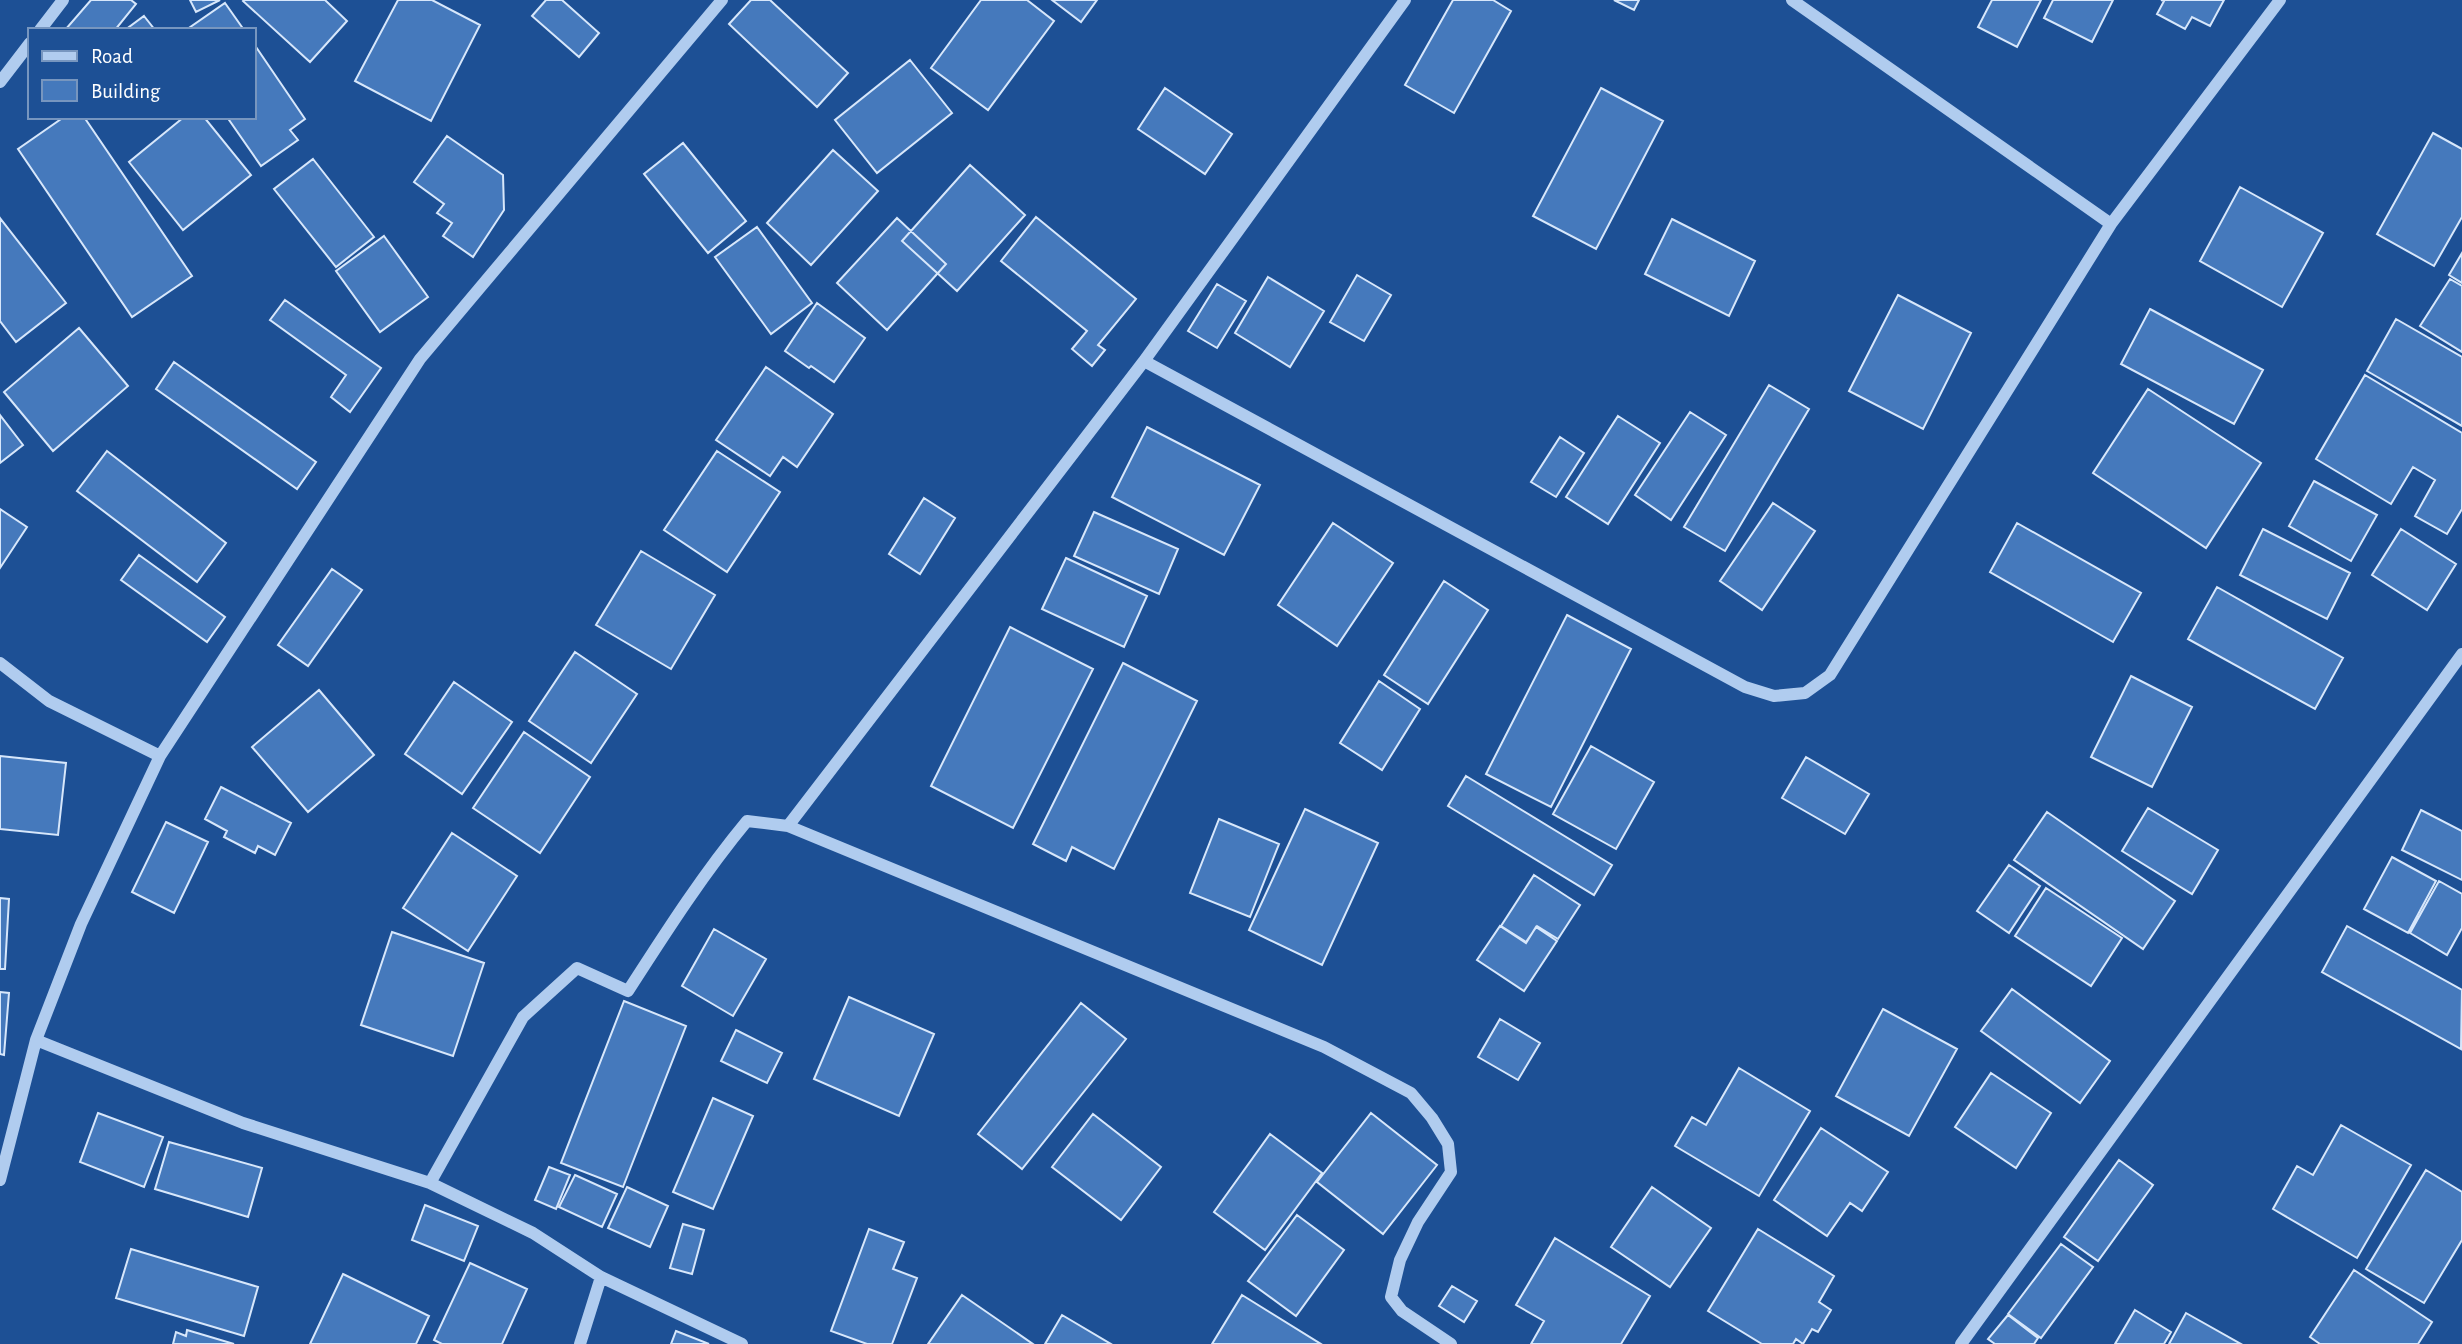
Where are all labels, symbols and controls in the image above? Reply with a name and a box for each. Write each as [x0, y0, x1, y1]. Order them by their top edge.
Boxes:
legend [28, 28, 256, 119]
text: Road [91, 46, 133, 67]
text: Building [91, 81, 161, 102]

